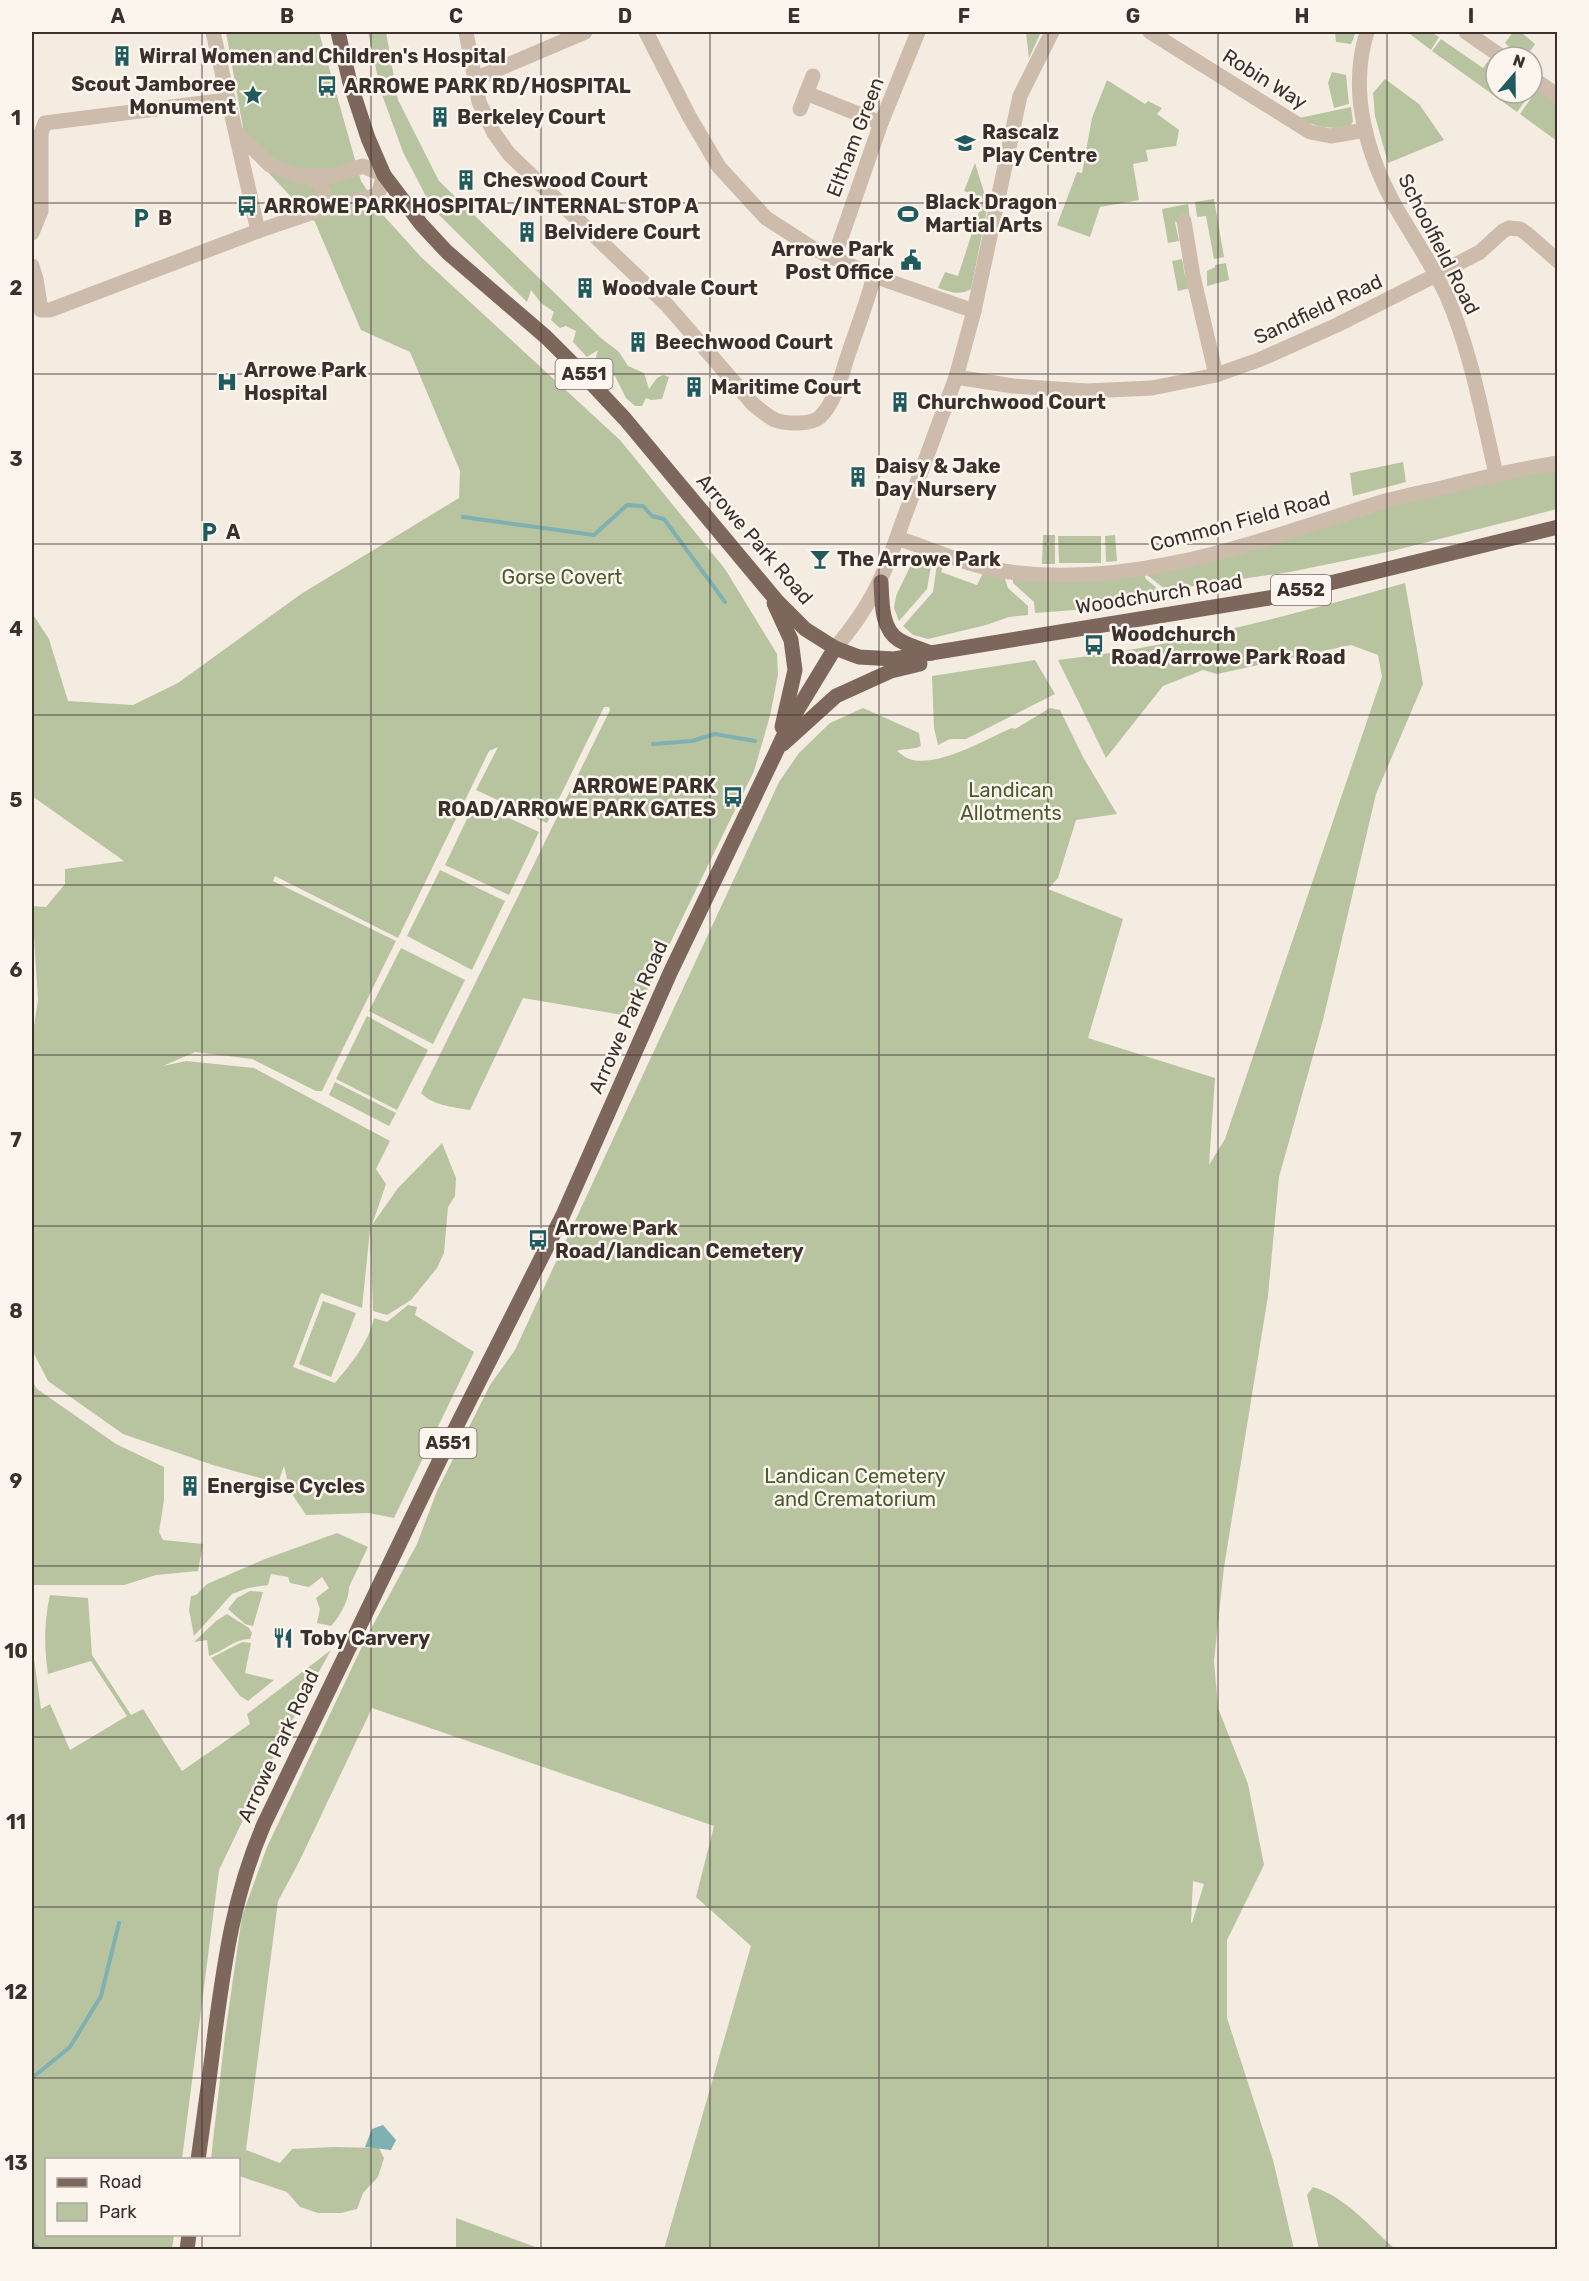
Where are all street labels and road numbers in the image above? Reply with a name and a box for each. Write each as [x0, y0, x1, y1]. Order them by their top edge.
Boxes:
street label: Robin Way [1218, 44, 1312, 114]
street label: Eltham Green [821, 74, 889, 200]
street label: Schoolfield Road [1393, 170, 1485, 318]
street label: Sandfield Road [1250, 269, 1386, 349]
road number: A551 [556, 359, 612, 389]
street label: Arrowe Park Road [692, 469, 818, 609]
street label: Common Field Road [1147, 485, 1333, 557]
street label: Woodchurch Road [1074, 569, 1244, 619]
road number: A552 [1271, 575, 1331, 605]
street label: Arrowe Park Road [583, 937, 673, 1097]
road number: A551 [420, 1428, 476, 1458]
street label: Arrowe Park Road [232, 1666, 324, 1826]

